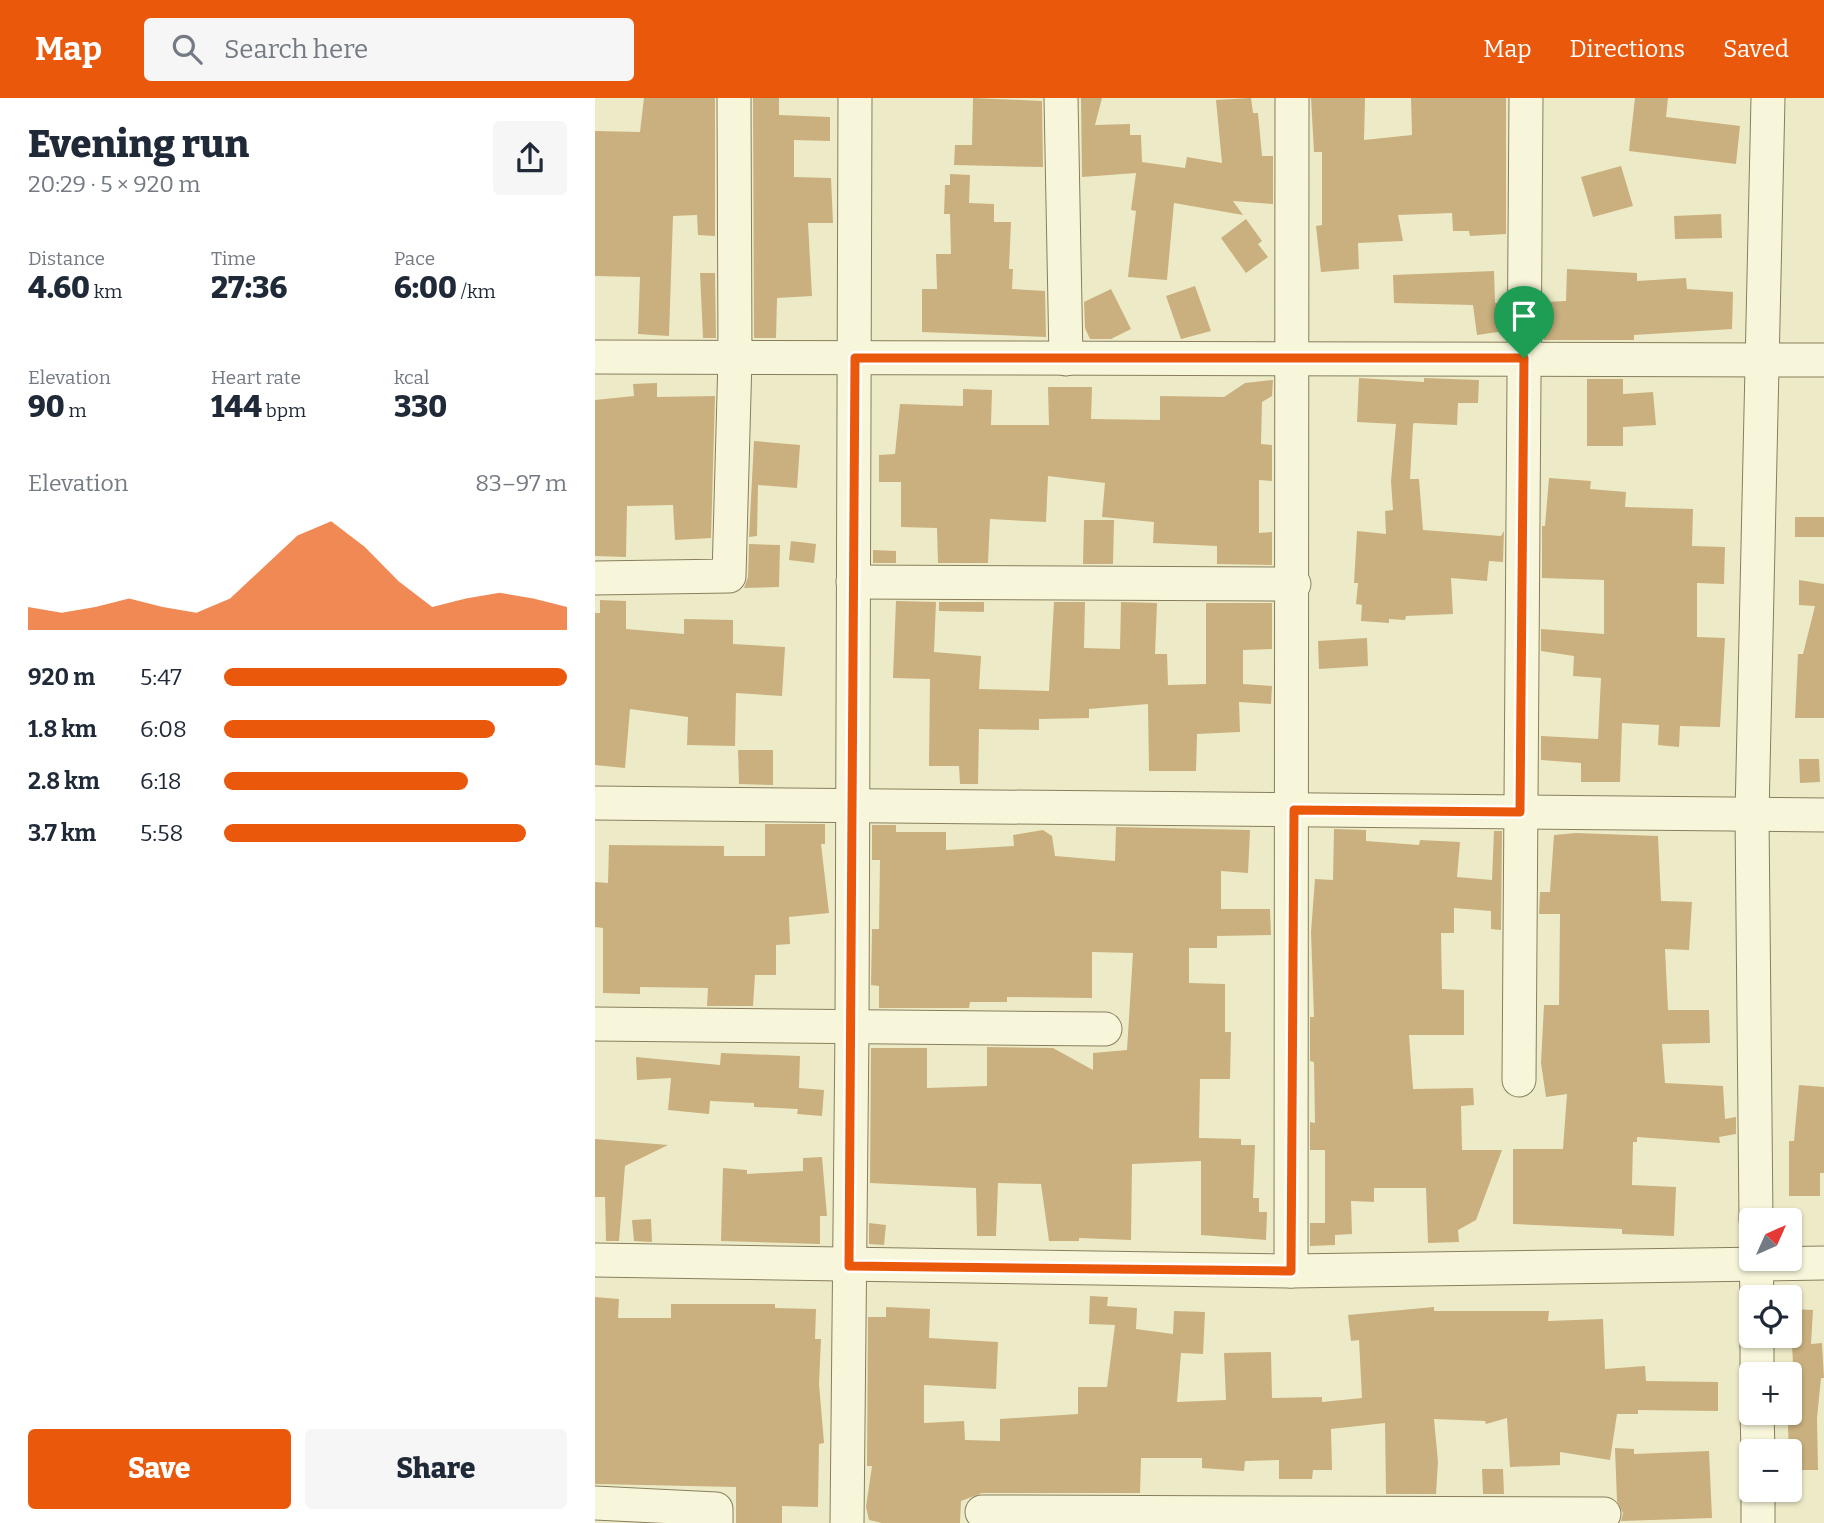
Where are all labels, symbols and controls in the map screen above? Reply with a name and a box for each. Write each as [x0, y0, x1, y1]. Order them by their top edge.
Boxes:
search box [144, 18, 634, 81]
text: Map [35, 29, 102, 69]
icon: search [168, 30, 206, 68]
text: Search here [224, 34, 368, 65]
text: Map [1483, 35, 1532, 63]
text: Directions [1570, 35, 1685, 63]
text: Saved [1723, 35, 1789, 63]
text: Evening run [28, 121, 249, 167]
button: share [493, 121, 567, 195]
text: 20:29 · 5 × 920 m [28, 170, 201, 198]
text: Distance [28, 247, 105, 270]
text: Time [211, 247, 256, 270]
text: Pace [394, 247, 435, 270]
text: 4.60 [28, 270, 90, 306]
text: 27:36 [211, 270, 287, 306]
text: 6:00 [394, 270, 457, 306]
text: km [90, 280, 122, 303]
text: /km [457, 280, 496, 303]
pin [1494, 286, 1554, 358]
icon: arrive [1505, 297, 1543, 335]
text: Elevation [28, 366, 111, 389]
text: Heart rate [211, 366, 301, 389]
text: kcal [394, 366, 429, 389]
text: 90 [28, 389, 65, 425]
text: 144 [211, 389, 262, 425]
text: 330 [394, 389, 447, 425]
text: m [65, 399, 87, 422]
text: bpm [262, 399, 306, 422]
text: Elevation [28, 469, 128, 497]
text: 83–97 m [475, 469, 567, 497]
text: 920 m [28, 663, 95, 691]
text: 5:47 [140, 663, 182, 691]
text: 1.8 km [28, 715, 97, 743]
text: 6:08 [140, 715, 187, 743]
text: 2.8 km [28, 767, 100, 795]
text: 6:18 [140, 767, 182, 795]
text: 3.7 km [28, 819, 96, 847]
text: 5:58 [140, 819, 183, 847]
north arrow [1739, 1208, 1803, 1270]
map controls [1739, 1208, 1802, 1502]
button: locate [1739, 1285, 1802, 1348]
button: + [1739, 1362, 1802, 1425]
button: Save [28, 1429, 291, 1509]
button: Share [305, 1429, 567, 1509]
button: − [1739, 1439, 1802, 1502]

